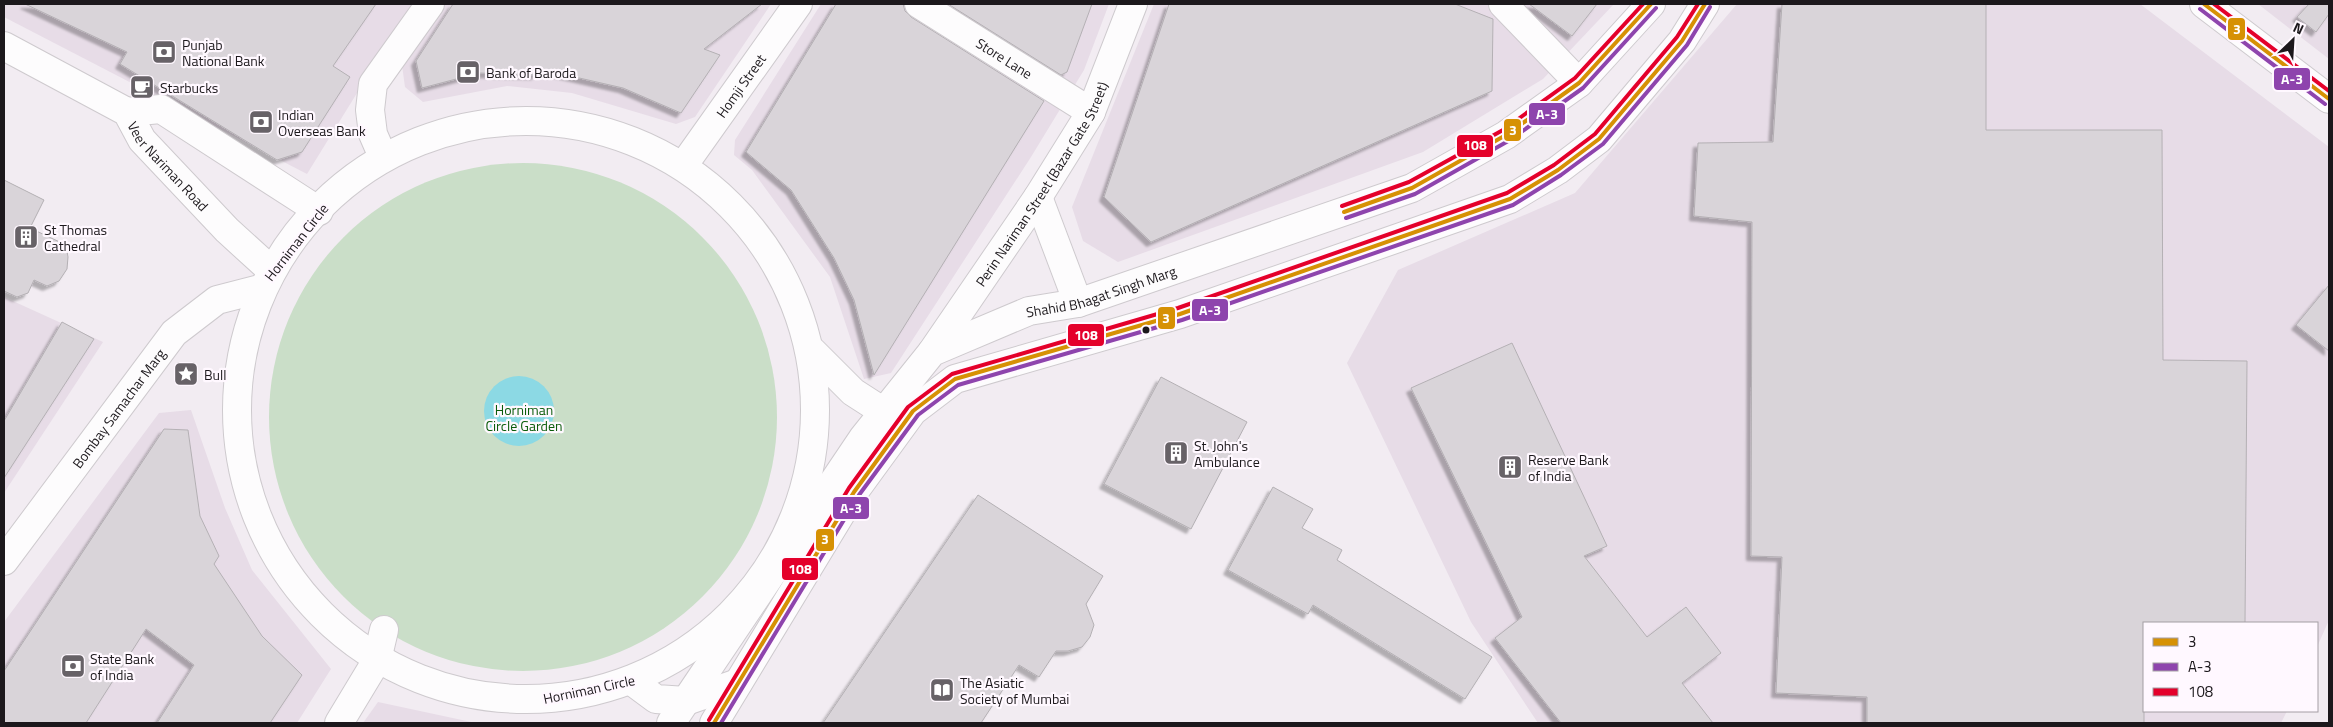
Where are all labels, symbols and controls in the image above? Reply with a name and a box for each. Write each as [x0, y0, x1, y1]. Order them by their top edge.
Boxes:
north arrow [2268, 15, 2318, 65]
text: N [2290, 16, 2308, 39]
line badge: 3 [2227, 17, 2246, 41]
text: 3 [2233, 18, 2241, 39]
street label: Store Lane [972, 32, 1037, 83]
place label: Punjab National Bank [182, 34, 265, 71]
bank icon: Punjab National Bank [151, 39, 177, 65]
street label: Homji Street [710, 49, 770, 121]
bank icon: Bank of Baroda [455, 59, 481, 85]
place label: Bank of Baroda [486, 62, 576, 83]
line badge: A-3 [2273, 67, 2311, 91]
text: A-3 [2281, 68, 2303, 89]
cafe icon: Starbucks [129, 74, 155, 100]
place label: Starbucks [160, 77, 218, 98]
street label: Perin Nariman Street (Bazar Gate Street) [970, 78, 1112, 290]
line badge: A-3 [1528, 102, 1566, 126]
text: A-3 [1536, 103, 1558, 124]
place label: Indian Overseas Bank [278, 104, 366, 141]
bank icon: Indian Overseas Bank [248, 109, 274, 135]
street label: Veer Nariman Road [123, 117, 214, 215]
line badge: 3 [1503, 118, 1522, 142]
text: 3 [1509, 119, 1517, 140]
line badge: 108 [1456, 134, 1494, 158]
text: 108 [1463, 134, 1487, 155]
street label: Horniman Circle [259, 199, 333, 285]
place label: St Thomas Cathedral [44, 219, 107, 256]
building icon: St Thomas Cathedral [13, 224, 39, 250]
street label: Shahid Bhagat Singh Marg [1024, 260, 1179, 322]
line badge: A-3 [1191, 298, 1229, 322]
text: A-3 [1199, 299, 1221, 320]
line badge: 3 [1157, 306, 1176, 330]
text: 3 [1162, 307, 1170, 328]
line badge: 108 [1067, 323, 1105, 347]
text: 108 [1074, 324, 1098, 345]
unlabelled marker [1141, 325, 1151, 335]
street label: Bombay Samachar Marg [67, 344, 170, 472]
place icon: Bull [173, 361, 199, 387]
place label: Bull [204, 364, 227, 385]
park label: Horniman Circle Garden [485, 399, 563, 436]
place label: St. John's Ambulance [1194, 435, 1260, 472]
building icon: St. John's Ambulance [1163, 440, 1189, 466]
place label: Reserve Bank of India [1528, 449, 1609, 486]
building icon: Reserve Bank of India [1497, 454, 1523, 480]
line badge: A-3 [832, 496, 870, 520]
text: A-3 [840, 497, 862, 518]
line badge: 3 [815, 528, 835, 552]
text: 3 [821, 528, 829, 549]
line badge: 108 [781, 557, 819, 581]
text: 108 [788, 558, 812, 579]
legend [2143, 622, 2318, 712]
text: 3 [2188, 630, 2196, 653]
place label: State Bank of India [90, 648, 155, 685]
bank icon: State Bank of India [60, 653, 86, 679]
text: A-3 [2188, 655, 2212, 678]
street label: Horniman Circle [541, 669, 637, 709]
place label: The Asiatic Society of Mumbai [960, 672, 1069, 709]
library icon: The Asiatic Society of Mumbai [929, 677, 955, 703]
text: 108 [2188, 680, 2213, 703]

